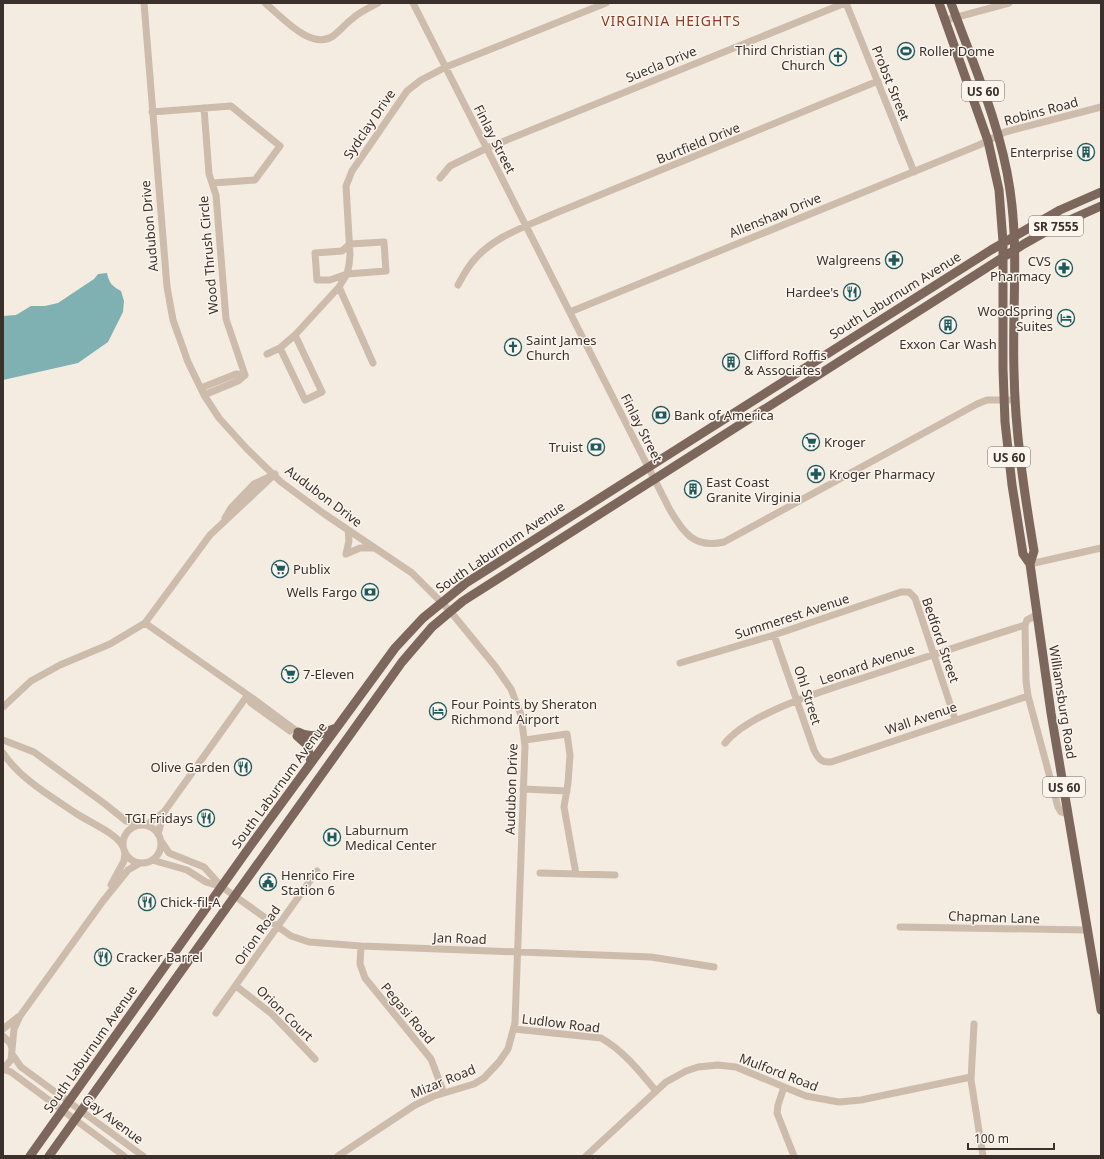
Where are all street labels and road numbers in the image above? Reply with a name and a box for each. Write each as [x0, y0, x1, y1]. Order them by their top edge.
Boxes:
street label: Suecla Drive [623, 42, 699, 86]
street label: Probst Street [868, 43, 914, 123]
road number: US 60 [962, 81, 1004, 101]
street label: Sydclay Drive [339, 85, 399, 163]
street label: Robins Road [1002, 92, 1080, 130]
street label: Finlay Street [470, 101, 520, 177]
street label: Burtfield Drive [654, 118, 742, 168]
street label: Audubon Drive [136, 179, 162, 273]
street label: Allenshaw Drive [726, 188, 824, 242]
street label: Wood Thrush Circle [194, 195, 222, 315]
road number: SR 7555 [1029, 216, 1083, 236]
street label: South Laburnum Avenue [826, 247, 964, 343]
street label: Finlay Street [617, 390, 667, 466]
road number: US 60 [988, 447, 1030, 467]
street label: Audubon Drive [282, 461, 366, 531]
street label: South Laburnum Avenue [432, 497, 568, 597]
street label: Summerest Avenue [733, 589, 851, 643]
street label: Bedford Street [918, 595, 964, 685]
street label: Leonard Avenue [817, 639, 917, 689]
street label: Williamsburg Road [1045, 644, 1081, 760]
street label: Ohl Street [790, 663, 826, 727]
street label: Wall Avenue [883, 697, 959, 739]
street label: South Laburnum Avenue [227, 718, 331, 852]
street label: Audubon Drive [500, 743, 522, 835]
road number: US 60 [1043, 777, 1085, 797]
street label: Orion Road [230, 901, 284, 969]
street label: Chapman Lane [948, 906, 1040, 928]
street label: Jan Road [431, 928, 487, 948]
street label: Pegasi Road [377, 979, 439, 1047]
street label: Orion Court [253, 981, 317, 1045]
street label: South Laburnum Avenue [39, 982, 141, 1116]
street label: Ludlow Road [521, 1009, 601, 1037]
street label: Mulford Road [737, 1049, 821, 1095]
street label: Mizar Road [408, 1060, 478, 1102]
street label: Gay Avenue [79, 1090, 147, 1148]

